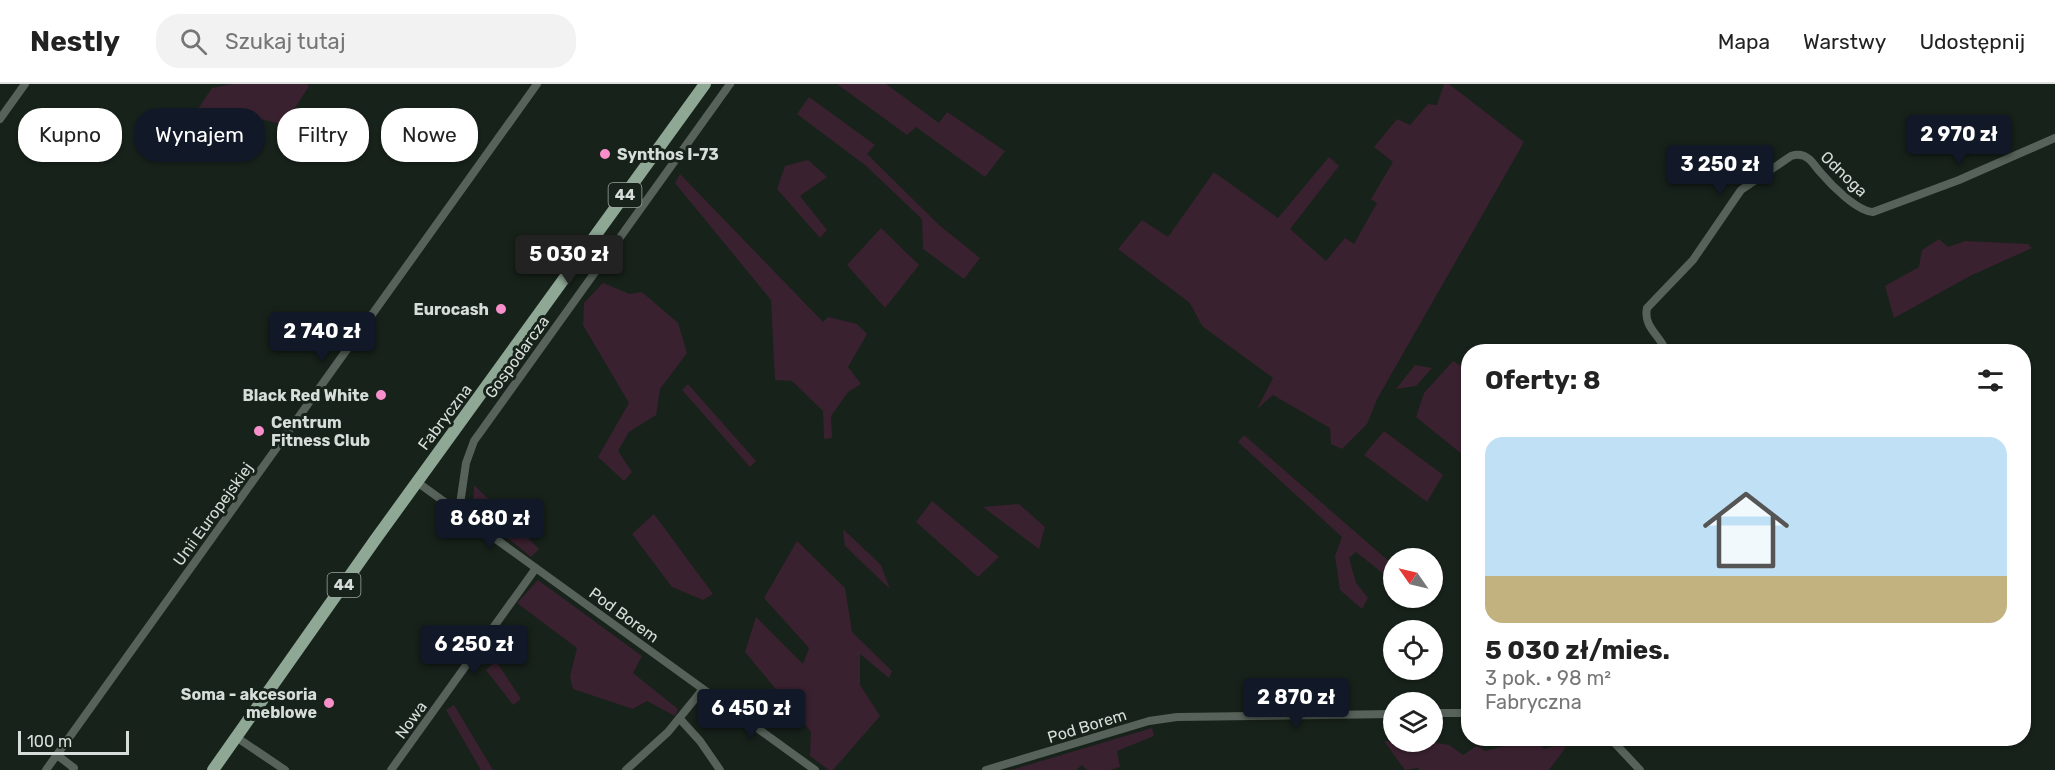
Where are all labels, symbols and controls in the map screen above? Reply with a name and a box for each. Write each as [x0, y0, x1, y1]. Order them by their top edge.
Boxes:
search box [156, 14, 576, 68]
text: Nestly [30, 25, 120, 58]
icon: search [177, 25, 210, 58]
text: Szukaj tutaj [225, 28, 346, 55]
text: Mapa [1718, 29, 1770, 54]
text: Warstwy [1803, 29, 1886, 54]
text: Udostępnij [1919, 29, 2025, 54]
chip: Kupno [18, 108, 122, 162]
chip: Wynajem [134, 108, 265, 162]
chip: Filtry [277, 108, 369, 162]
chip: Nowe [381, 108, 478, 162]
pin: 2 970 zł [1897, 115, 2021, 166]
text: 2 970 zł [1920, 122, 1998, 146]
place label: Synthos I-73 [617, 145, 719, 164]
pin: 3 250 zł [1658, 145, 1782, 196]
marker: Synthos I-73 [598, 147, 612, 161]
street label: Odnoga [1817, 147, 1871, 201]
text: 3 250 zł [1680, 152, 1760, 176]
road number: 44 [608, 183, 642, 207]
pin: 5 030 zł [507, 235, 631, 286]
text: 5 030 zł [529, 242, 609, 266]
place label: Eurocash [413, 300, 489, 319]
marker: Eurocash [494, 302, 508, 316]
pin: 2 740 zł [260, 312, 384, 363]
street label: Gospodarcza [481, 312, 553, 402]
text: 2 740 zł [283, 319, 361, 343]
icon: filters [1974, 364, 2007, 397]
text: Oferty: 8 [1485, 365, 1601, 396]
street label: Fabryczna [414, 380, 476, 454]
place label: Black Red White [242, 386, 369, 405]
marker: Black Red White [374, 388, 388, 402]
place label: Centrum Fitness Club [271, 413, 370, 450]
marker: Centrum Fitness Club [252, 424, 266, 438]
street label: Unii Europejskiej [169, 459, 257, 569]
icon: home [1692, 476, 1800, 584]
pin: 8 680 zł [428, 499, 552, 550]
text: 8 680 zł [450, 506, 530, 530]
north arrow [1383, 548, 1443, 608]
map controls [1383, 548, 1443, 752]
road number: 44 [328, 573, 360, 597]
street label: Pod Borem [585, 583, 663, 647]
button: locate [1383, 620, 1443, 680]
pin: 6 250 zł [412, 625, 536, 676]
text: 6 250 zł [435, 632, 513, 656]
text: 5 030 zł/mies. [1485, 635, 1670, 666]
text: 3 pok. · 98 m² [1485, 666, 1611, 690]
pin: 2 870 zł [1234, 678, 1358, 729]
place label: Soma - akcesoria meblowe [181, 685, 317, 722]
text: 2 870 zł [1257, 685, 1335, 709]
pin: 6 450 zł [689, 689, 813, 740]
text: Fabryczna [1485, 690, 1582, 714]
button: layers [1383, 692, 1443, 752]
marker: Soma - akcesoria meblowe [322, 696, 336, 710]
text: 6 450 zł [711, 696, 791, 720]
street label: Nowa [391, 698, 431, 742]
street label: Pod Borem [1045, 705, 1129, 747]
scale bar [18, 728, 129, 756]
text: 100 m [27, 732, 72, 751]

